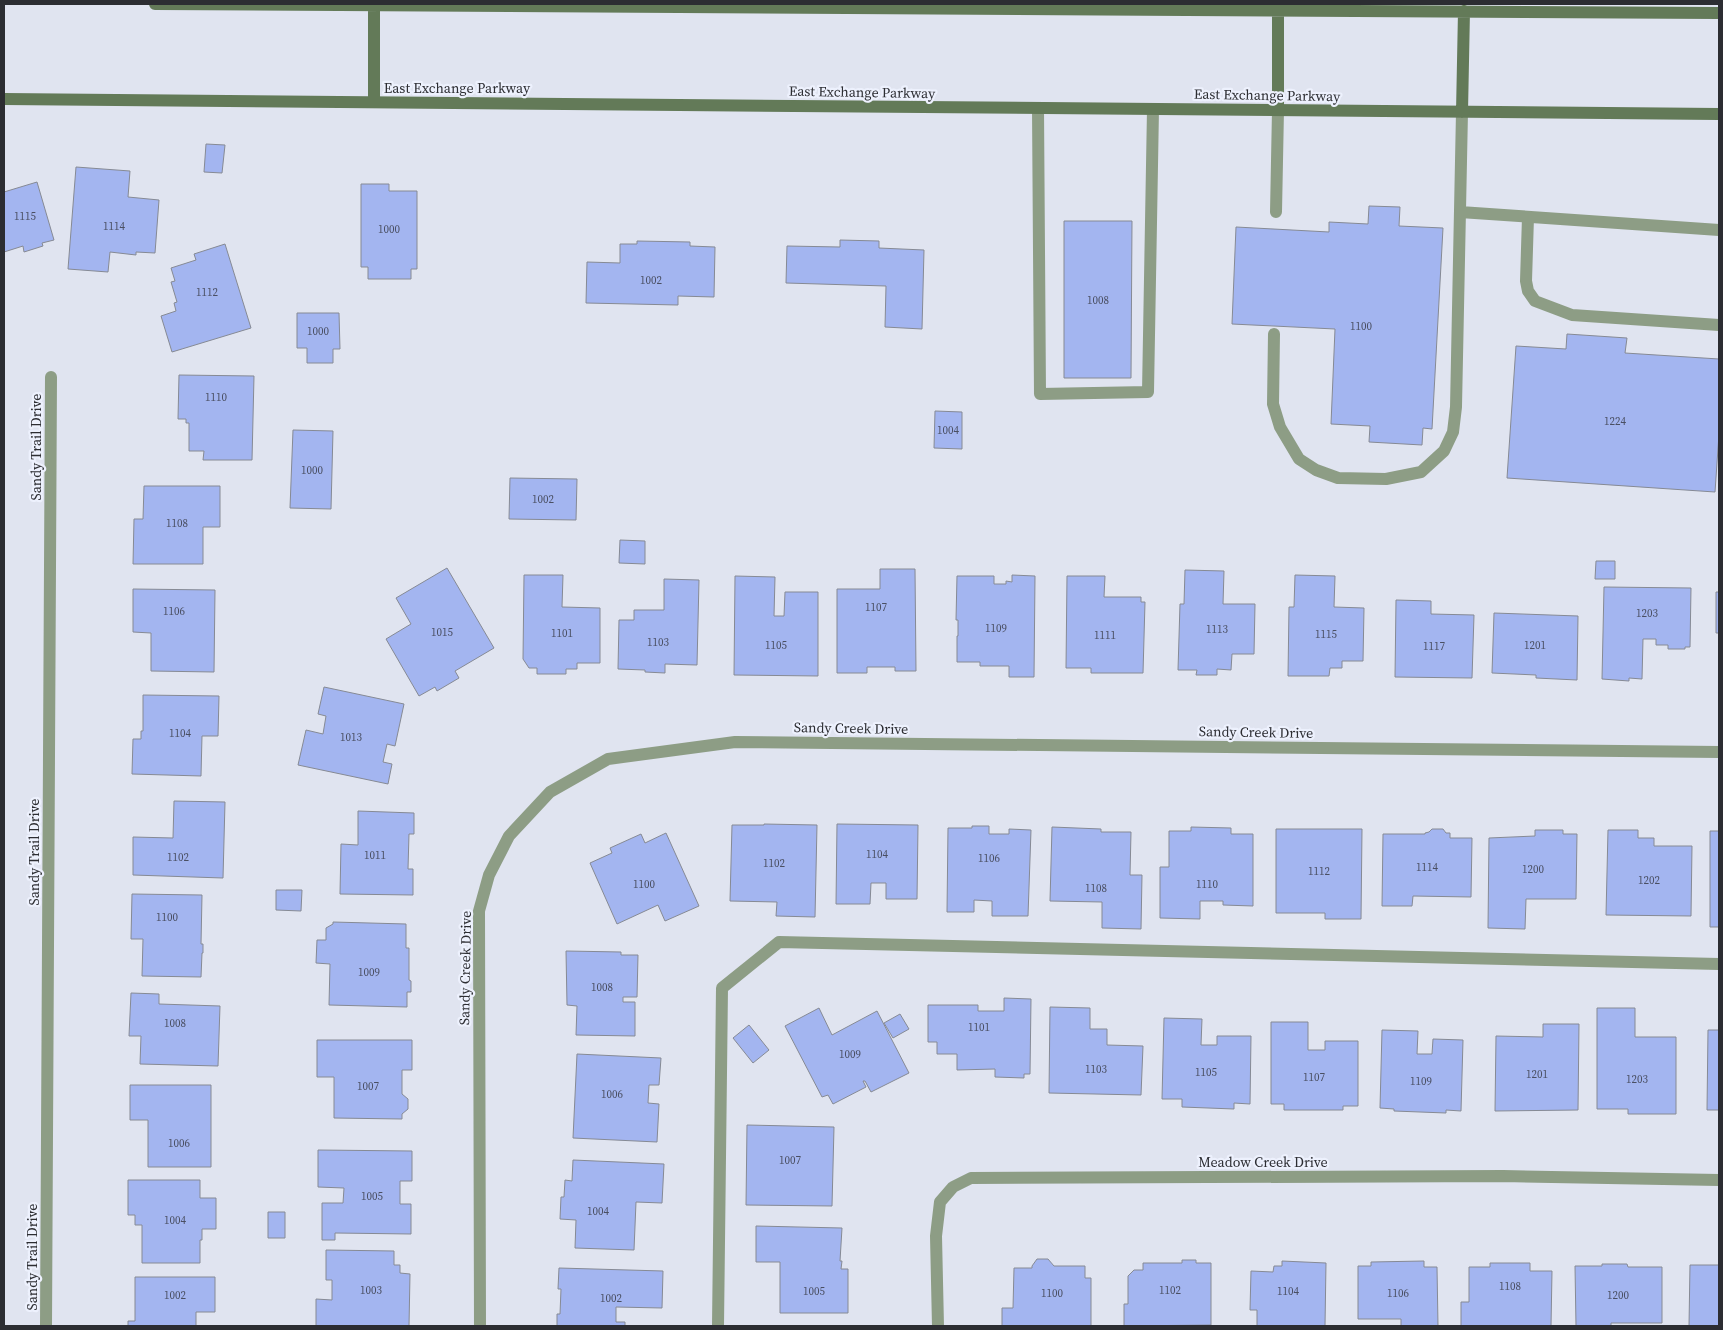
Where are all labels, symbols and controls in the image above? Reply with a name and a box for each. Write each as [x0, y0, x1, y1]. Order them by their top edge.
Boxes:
street label: East Exchange Parkway [384, 78, 531, 98]
street label: East Exchange Parkway [789, 81, 936, 103]
street label: East Exchange Parkway [1194, 84, 1341, 106]
house number: 1115 [14, 209, 36, 224]
house number: 1114 [103, 219, 125, 234]
house number: 1000 [378, 222, 400, 237]
house number: 1002 [640, 273, 662, 288]
house number: 1112 [196, 285, 218, 300]
house number: 1008 [1087, 293, 1109, 308]
house number: 1100 [1350, 319, 1372, 334]
house number: 1000 [307, 324, 329, 339]
house number: 1110 [205, 390, 227, 405]
street label: Sandy Trail Drive [26, 394, 46, 500]
house number: 1224 [1604, 414, 1626, 429]
house number: 1004 [937, 423, 959, 438]
house number: 1000 [301, 463, 323, 478]
house number: 1002 [532, 492, 554, 507]
house number: 1108 [166, 516, 188, 531]
house number: 1107 [865, 600, 887, 615]
house number: 1106 [163, 604, 185, 619]
house number: 1203 [1636, 606, 1658, 621]
house number: 1109 [985, 621, 1007, 636]
house number: 1113 [1206, 622, 1228, 637]
house number: 1015 [431, 625, 453, 640]
house number: 1101 [551, 626, 573, 641]
house number: 1115 [1315, 627, 1337, 642]
house number: 1111 [1094, 628, 1116, 643]
house number: 1103 [647, 635, 669, 650]
house number: 1105 [765, 638, 787, 653]
house number: 1201 [1524, 638, 1546, 653]
house number: 1117 [1423, 639, 1445, 654]
street label: Sandy Creek Drive [794, 717, 908, 739]
street label: Sandy Creek Drive [1199, 721, 1313, 743]
house number: 1104 [169, 726, 191, 741]
house number: 1013 [340, 730, 362, 745]
street label: Sandy Trail Drive [24, 799, 44, 905]
house number: 1104 [866, 847, 888, 862]
house number: 1011 [364, 848, 386, 863]
house number: 1102 [167, 850, 189, 865]
house number: 1106 [978, 851, 1000, 866]
house number: 1102 [763, 856, 785, 871]
house number: 1114 [1416, 860, 1438, 875]
house number: 1200 [1522, 862, 1544, 877]
house number: 1112 [1308, 864, 1330, 879]
house number: 1202 [1638, 873, 1660, 888]
house number: 1100 [633, 877, 655, 892]
house number: 1110 [1196, 877, 1218, 892]
house number: 1108 [1085, 881, 1107, 896]
house number: 1100 [156, 910, 178, 925]
street label: Sandy Creek Drive [454, 911, 476, 1025]
house number: 1009 [358, 965, 380, 980]
house number: 1008 [591, 980, 613, 995]
house number: 1008 [164, 1016, 186, 1031]
house number: 1101 [968, 1020, 990, 1035]
house number: 1009 [839, 1047, 861, 1062]
house number: 1103 [1085, 1062, 1107, 1077]
house number: 1105 [1195, 1065, 1217, 1080]
house number: 1201 [1526, 1067, 1548, 1082]
house number: 1107 [1303, 1070, 1325, 1085]
house number: 1203 [1626, 1072, 1648, 1087]
house number: 1109 [1410, 1074, 1432, 1089]
house number: 1007 [357, 1079, 379, 1094]
house number: 1006 [601, 1087, 623, 1102]
house number: 1006 [168, 1136, 190, 1151]
street label: Meadow Creek Drive [1198, 1152, 1328, 1172]
house number: 1007 [779, 1153, 801, 1168]
house number: 1005 [361, 1189, 383, 1204]
street label: Sandy Trail Drive [22, 1204, 42, 1310]
house number: 1004 [587, 1204, 609, 1219]
house number: 1004 [164, 1213, 186, 1228]
house number: 1108 [1499, 1279, 1521, 1294]
house number: 1003 [360, 1283, 382, 1298]
house number: 1102 [1159, 1283, 1181, 1298]
house number: 1005 [803, 1284, 825, 1299]
house number: 1104 [1277, 1284, 1299, 1299]
house number: 1100 [1041, 1286, 1063, 1301]
house number: 1106 [1387, 1286, 1409, 1301]
house number: 1002 [164, 1288, 186, 1303]
house number: 1200 [1607, 1288, 1629, 1303]
house number: 1002 [600, 1291, 622, 1306]

